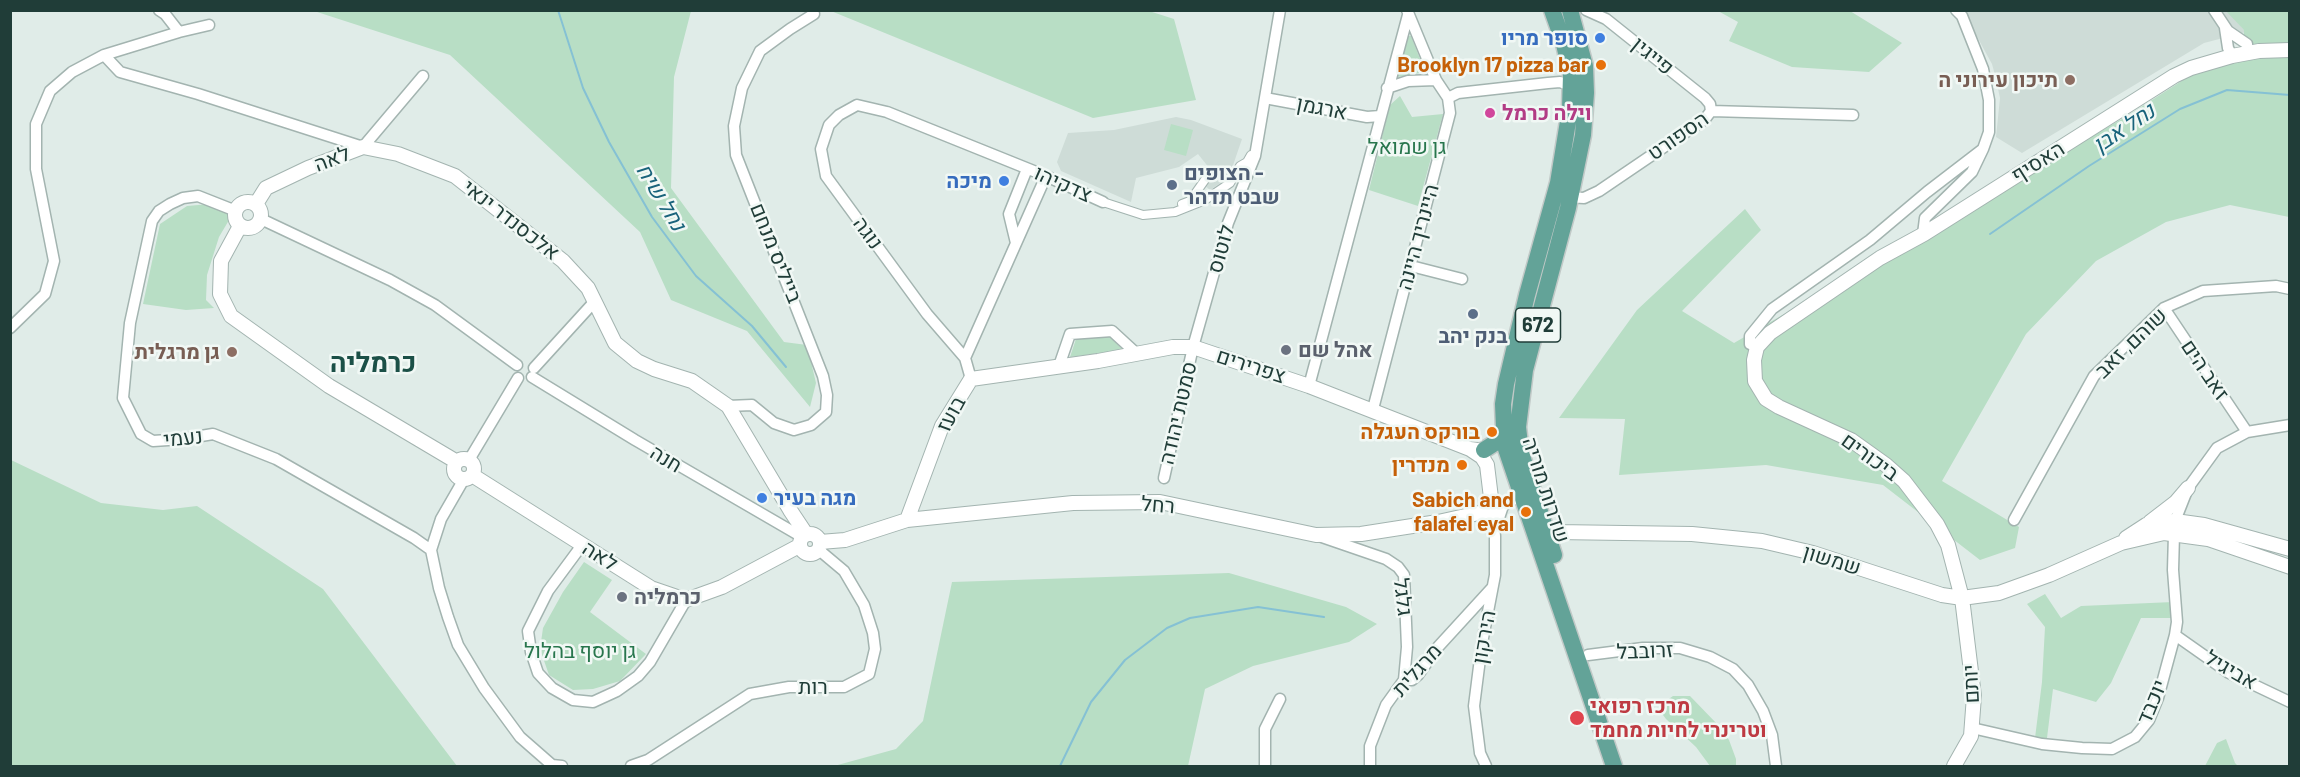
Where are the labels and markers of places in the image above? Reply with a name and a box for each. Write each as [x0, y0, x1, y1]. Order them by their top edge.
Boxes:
place label: סופר מריו [1501, 25, 1588, 51]
marker: סופר מריו [1593, 31, 1607, 45]
place label: Brooklyn 17 pizza bar [1397, 52, 1589, 78]
marker: Brooklyn 17 pizza bar [1594, 58, 1608, 72]
place label: תיכון עירוני ה [1938, 67, 2058, 93]
marker: תיכון עירוני ה [2063, 73, 2077, 87]
place label: וילה כרמל [1502, 100, 1592, 126]
marker: וילה כרמל [1483, 106, 1497, 120]
place label: הצופים - שבט תדהר [1184, 160, 1280, 210]
place label: מיכה [946, 168, 992, 194]
marker: מיכה [997, 174, 1011, 188]
marker: הצופים - שבט תדהר [1165, 178, 1179, 192]
marker: בנק יהב [1466, 307, 1480, 321]
place label: בנק יהב [1438, 323, 1508, 349]
place label: אהל שם [1298, 337, 1372, 363]
place label: גן מרגלית [134, 339, 220, 365]
marker: אהל שם [1279, 343, 1293, 357]
marker: גן מרגלית [225, 345, 239, 359]
place label: בורקס העגלה [1360, 419, 1480, 445]
marker: בורקס העגלה [1485, 425, 1499, 439]
place label: מנדרין [1392, 452, 1450, 478]
marker: מנדרין [1455, 458, 1469, 472]
place label: מגה בעיר [774, 485, 856, 511]
place label: Sabich and falafel eyal [1412, 487, 1514, 537]
marker: מגה בעיר [755, 491, 769, 505]
marker: Sabich and falafel eyal [1519, 505, 1533, 519]
place label: כרמליה [634, 584, 701, 610]
marker: כרמליה [615, 590, 629, 604]
place label: מרכז רפואי וטרינרי לחיות מחמד [1590, 693, 1767, 743]
marker: מרכז רפואי וטרינרי לחיות מחמד [1568, 709, 1586, 727]

